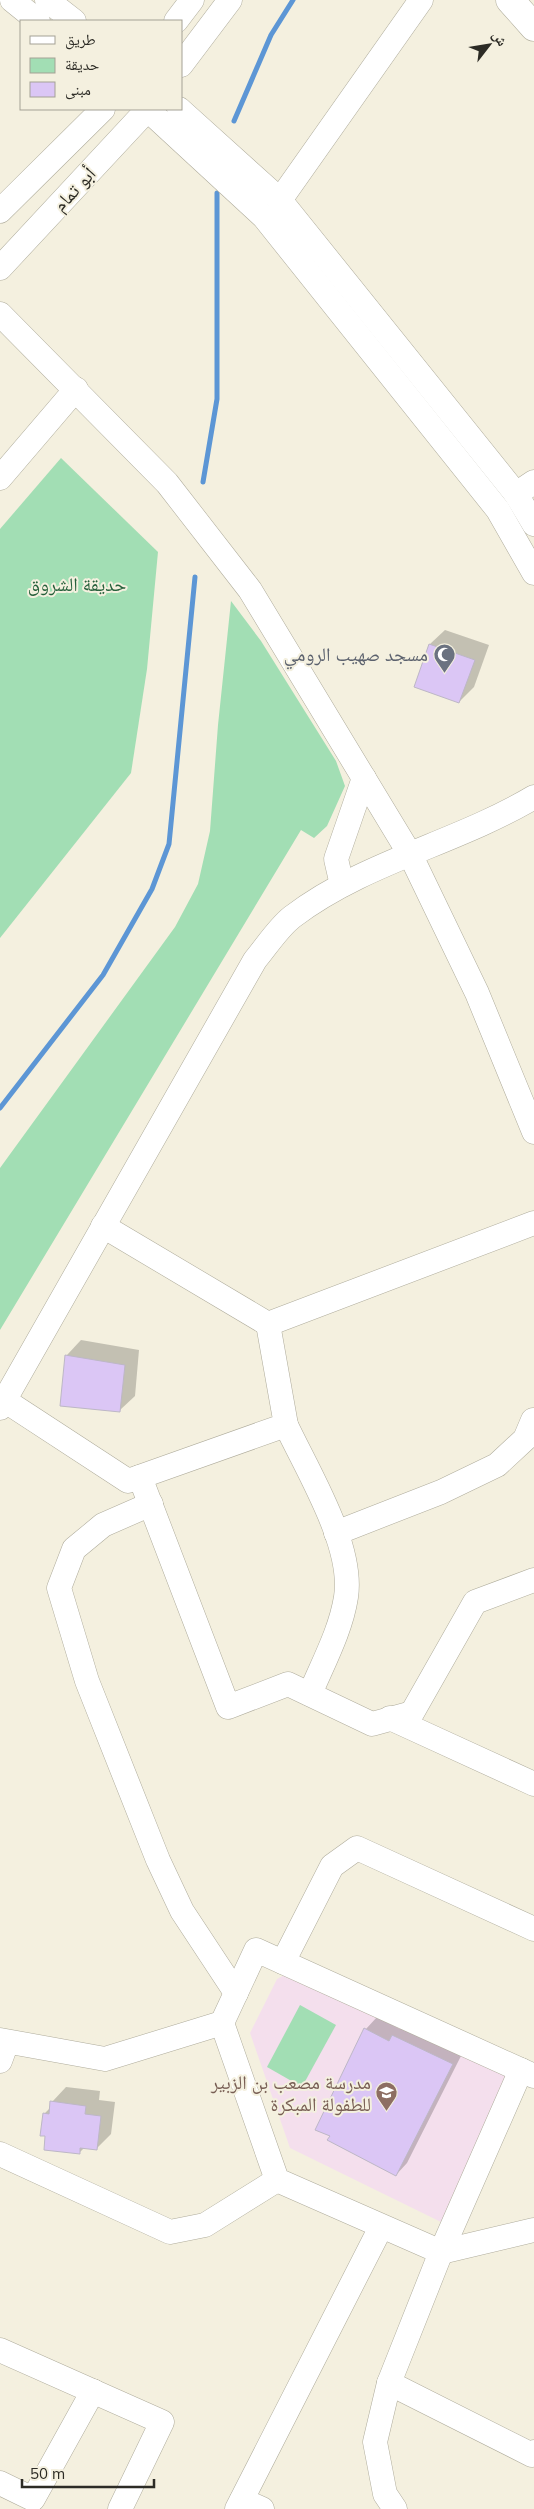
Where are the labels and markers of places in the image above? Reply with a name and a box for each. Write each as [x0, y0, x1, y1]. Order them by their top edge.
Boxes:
place label: مسجد صهيب الرومي [284, 642, 428, 670]
mosque icon: مسجد صهيب الرومي [432, 642, 456, 673]
place label: مدرسة مصعب بن الزبير للطفولة المبكرة [210, 2070, 371, 2116]
school or university icon: مدرسة مصعب بن الزبير للطفولة المبكرة [375, 2081, 399, 2112]

